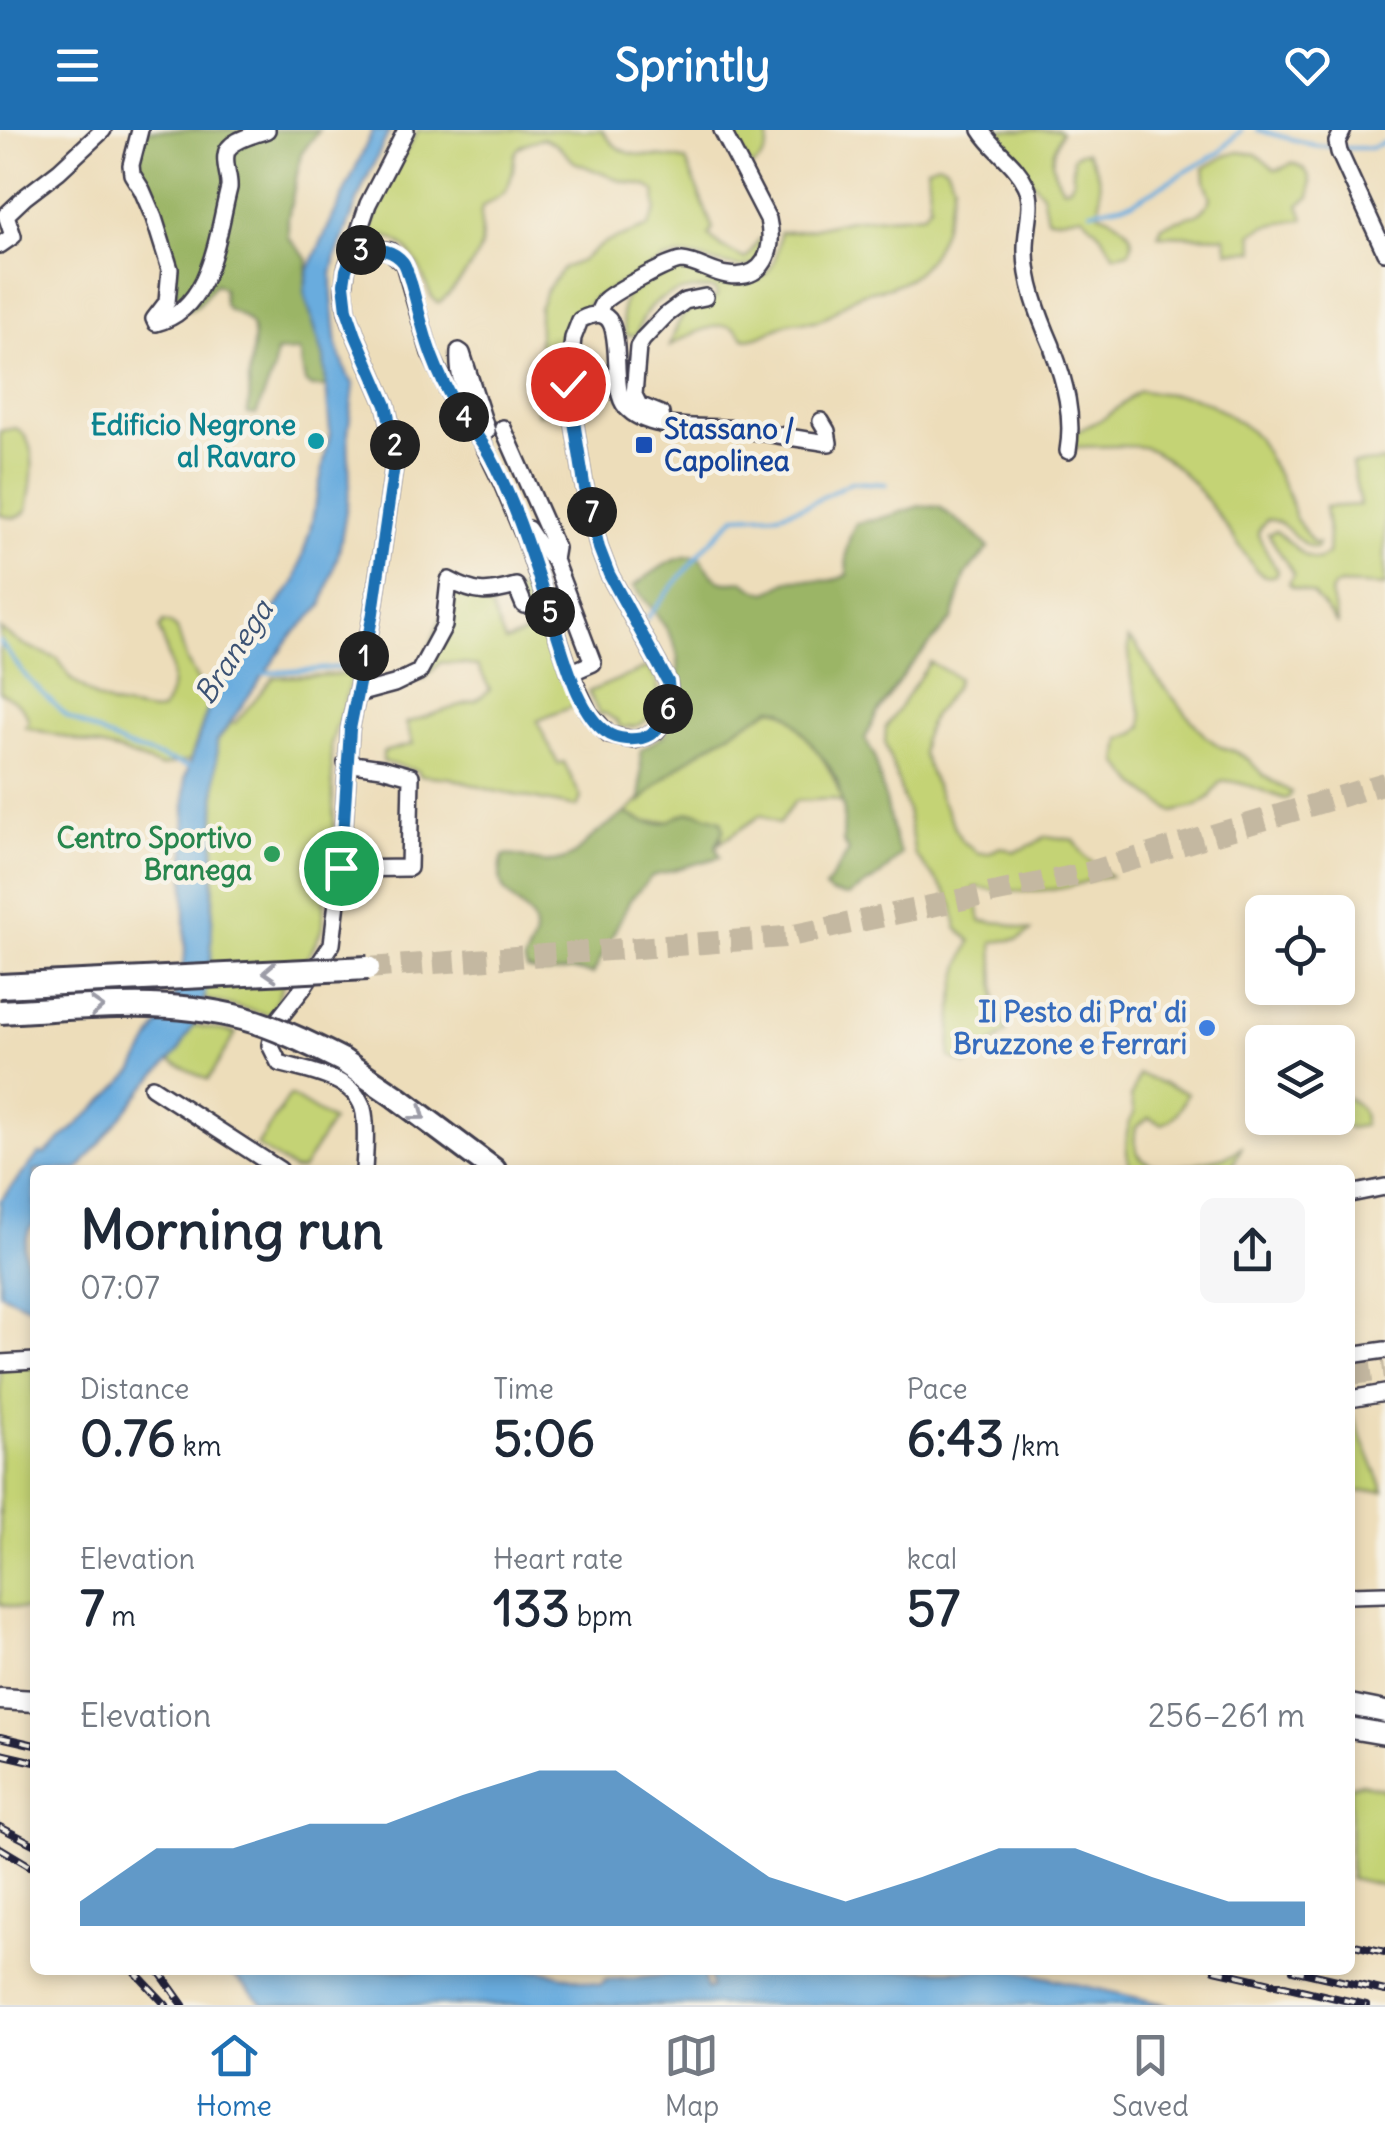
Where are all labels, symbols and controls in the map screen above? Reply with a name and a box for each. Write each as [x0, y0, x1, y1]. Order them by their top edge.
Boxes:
text: Sprintly [615, 37, 770, 93]
icon: menu [50, 38, 105, 93]
icon: heart [1280, 38, 1335, 93]
pin: 3 [336, 225, 386, 275]
text: 3 [353, 232, 369, 268]
pin [526, 342, 611, 427]
icon: check [541, 357, 596, 412]
pin: 4 [439, 392, 489, 442]
text: 4 [456, 399, 472, 435]
place label: Edificio Negrone al Ravaro [91, 407, 296, 475]
place label: Stassano / Capolinea [664, 411, 795, 479]
pin: 2 [370, 420, 420, 470]
text: 2 [387, 427, 403, 463]
marker: Edificio Negrone al Ravaro [305, 430, 327, 452]
marker: Stassano / Capolinea [633, 434, 655, 456]
pin: 7 [567, 487, 617, 537]
text: 7 [585, 494, 599, 530]
pin: 5 [525, 587, 575, 637]
water label: Branega [186, 591, 282, 710]
text: 5 [542, 594, 558, 630]
pin: 1 [339, 631, 389, 681]
text: 1 [358, 638, 370, 674]
pin: 6 [643, 684, 693, 734]
text: 6 [660, 691, 676, 727]
place label: Centro Sportivo Branega [57, 820, 252, 888]
pin [299, 826, 384, 911]
icon: arrive [314, 841, 369, 896]
marker: Centro Sportivo Branega [261, 843, 283, 865]
map controls [1245, 895, 1355, 1135]
button: locate [1245, 895, 1355, 1005]
one-way arrow [262, 962, 278, 983]
place label: Il Pesto di Pra' di Bruzzone e Ferrari [953, 994, 1187, 1062]
one-way arrow [90, 997, 106, 1018]
marker: Il Pesto di Pra' di Bruzzone e Ferrari [1196, 1017, 1218, 1039]
button: layers [1245, 1025, 1355, 1135]
one-way arrow [408, 1102, 426, 1119]
text: Morning run [80, 1195, 384, 1264]
button: share [1200, 1198, 1305, 1303]
text: 07:07 [80, 1267, 160, 1308]
text: Distance [80, 1371, 189, 1407]
text: Time [493, 1371, 554, 1407]
text: Pace [907, 1371, 968, 1407]
text: 0.76 [80, 1407, 176, 1470]
text: 5:06 [493, 1407, 595, 1470]
text: 6:43 [907, 1407, 1004, 1470]
text: km [176, 1428, 221, 1464]
text: /km [1004, 1428, 1060, 1464]
text: Elevation [80, 1541, 195, 1577]
text: Heart rate [493, 1541, 623, 1577]
text: kcal [907, 1541, 957, 1577]
text: 7 [80, 1577, 105, 1640]
text: 133 [493, 1577, 570, 1640]
text: 57 [907, 1577, 960, 1640]
text: m [105, 1598, 136, 1634]
text: bpm [570, 1598, 633, 1634]
text: Elevation [80, 1695, 211, 1736]
text: 256–261 m [1148, 1695, 1305, 1736]
tab: Home [196, 2028, 272, 2124]
tab: Map [664, 2028, 719, 2124]
tab: Saved [1112, 2028, 1189, 2124]

